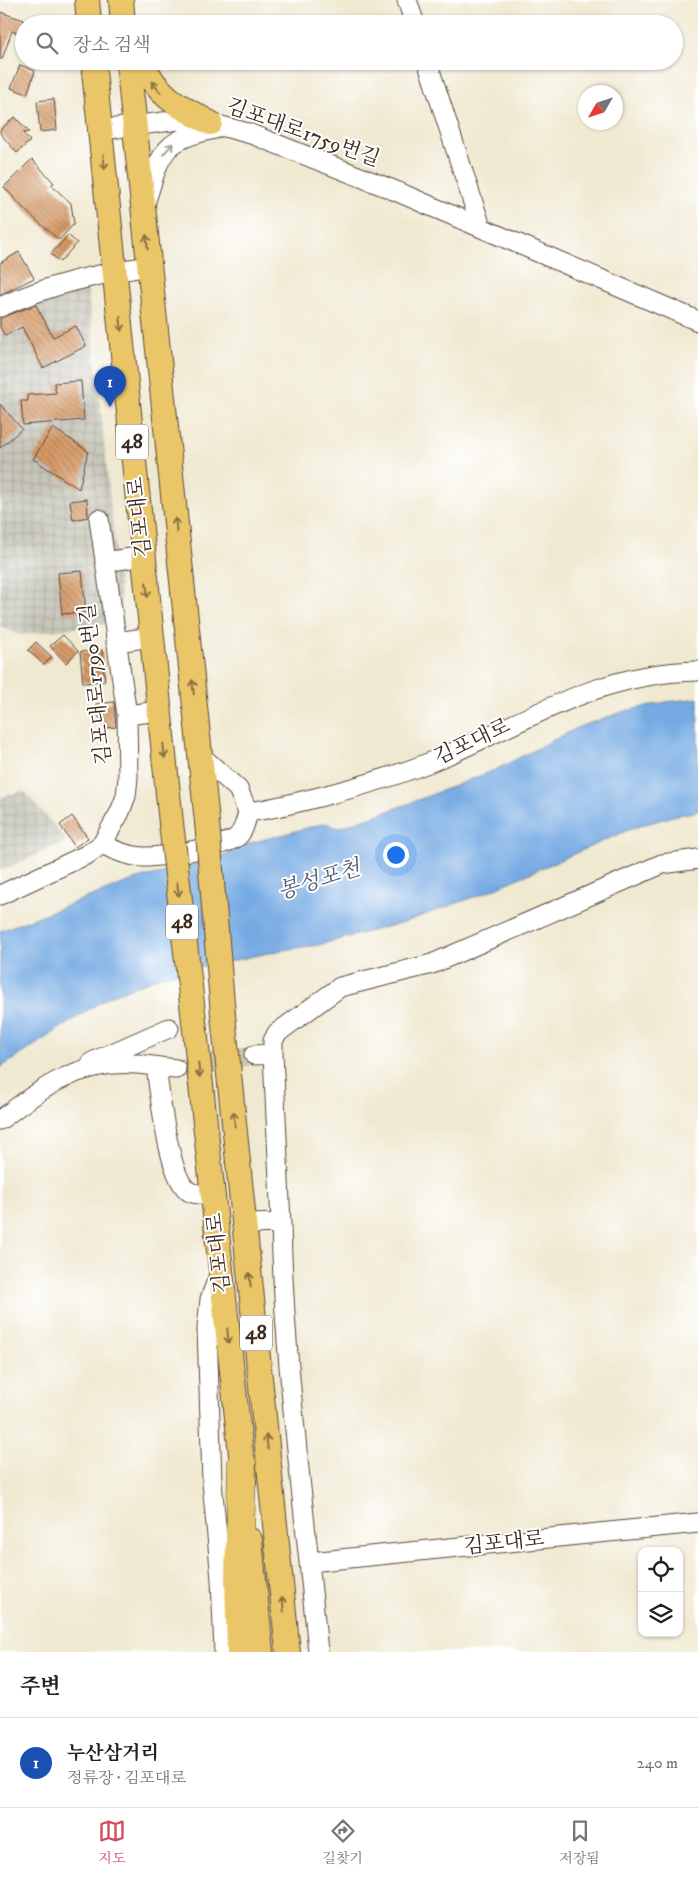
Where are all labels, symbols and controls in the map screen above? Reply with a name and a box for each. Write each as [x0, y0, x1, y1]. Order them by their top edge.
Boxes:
search box [15, 15, 683, 70]
icon: search [33, 29, 61, 57]
text: 장소 검색 [73, 34, 151, 57]
one-way arrow [151, 81, 162, 94]
north arrow [578, 85, 623, 130]
street label: 김포대로1759번길 [223, 93, 383, 173]
one-way arrow [163, 143, 174, 156]
one-way arrow [99, 154, 109, 170]
one-way arrow [142, 234, 151, 250]
one-way arrow [116, 315, 125, 331]
pin: 1 [94, 366, 126, 407]
road number: 48 [116, 424, 148, 460]
street label: 김포대로 [123, 475, 157, 559]
one-way arrow [171, 517, 181, 533]
one-way arrow [142, 581, 152, 597]
street label: 김포대로1790번길 [75, 602, 117, 766]
one-way arrow [188, 679, 198, 695]
street label: 김포대로 [430, 713, 514, 771]
one-way arrow [159, 743, 168, 759]
your location [383, 842, 409, 868]
water label: 봉성포천 [274, 854, 365, 905]
one-way arrow [173, 881, 183, 897]
road number: 48 [166, 904, 198, 940]
one-way arrow [194, 1062, 204, 1078]
one-way arrow [229, 1111, 238, 1127]
street label: 김포대로 [202, 1211, 236, 1295]
one-way arrow [245, 1272, 255, 1288]
road number: 48 [240, 1316, 272, 1350]
one-way arrow [223, 1328, 233, 1344]
one-way arrow [262, 1434, 271, 1450]
street label: 김포대로 [462, 1526, 546, 1560]
map controls [638, 1547, 683, 1637]
button: locate [638, 1547, 683, 1592]
button: layers [638, 1592, 683, 1637]
one-way arrow [278, 1596, 288, 1612]
text: 주변 [20, 1674, 61, 1700]
text: 누산삼거리 [67, 1742, 159, 1765]
text: 1 [33, 1753, 39, 1773]
text: 240 m [637, 1753, 678, 1773]
text: 정류장 · 김포대로 [67, 1768, 186, 1788]
tab: 지도 [98, 1817, 126, 1868]
tab: 길찾기 [322, 1817, 363, 1868]
tab: 저장됨 [559, 1817, 600, 1868]

